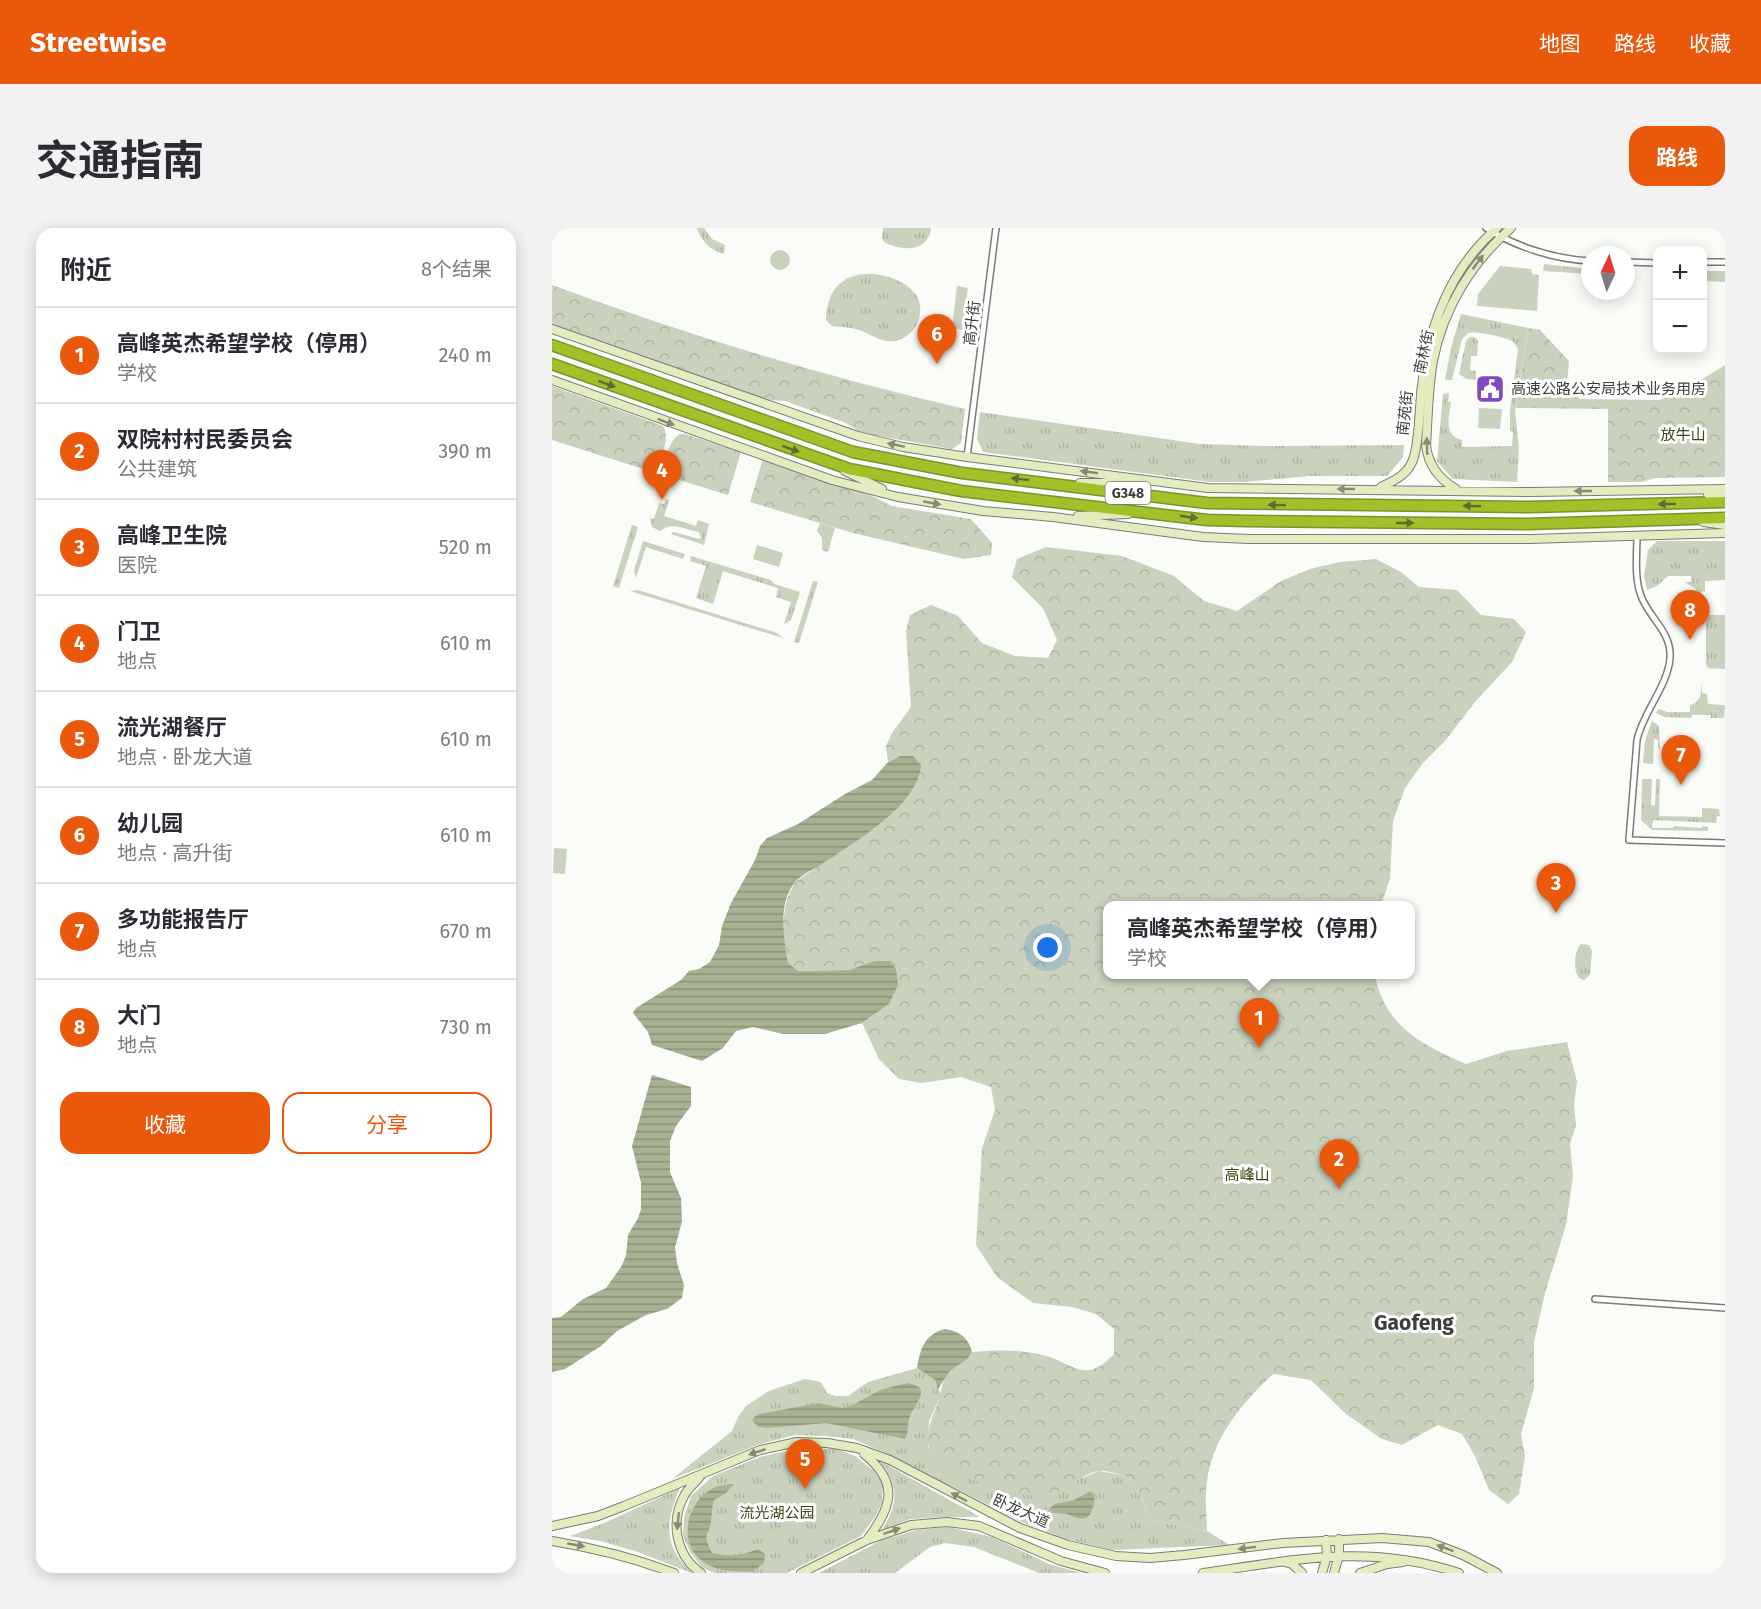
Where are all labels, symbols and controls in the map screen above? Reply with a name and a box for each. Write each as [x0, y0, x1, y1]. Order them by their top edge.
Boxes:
text: Streetwise [30, 26, 167, 59]
text: 地图 [1539, 31, 1581, 57]
text: 路线 [1614, 31, 1656, 57]
text: 收藏 [1689, 31, 1731, 57]
button: 路线 [1629, 126, 1725, 186]
text: 交通指南 [36, 136, 204, 186]
north arrow [1581, 246, 1635, 300]
map controls [1653, 246, 1707, 354]
button: + [1653, 246, 1707, 300]
one-way arrow [1472, 254, 1484, 270]
text: 附近 [60, 255, 112, 286]
text: 8个结果 [421, 257, 492, 281]
street label: 高升街 [960, 300, 984, 346]
button: − [1653, 300, 1707, 354]
pin: 6 [918, 314, 956, 364]
street label: 南林街 [1411, 328, 1437, 376]
text: 高峰英杰希望学校（停用） [117, 330, 381, 357]
text: 1 [75, 343, 84, 367]
text: 240 m [438, 343, 492, 367]
text: 学校 [117, 361, 157, 385]
public building icon: 高速公路公安局技术业务用房 [1474, 373, 1506, 405]
one-way arrow [598, 379, 616, 389]
place label: 高速公路公安局技术业务用房 [1511, 380, 1706, 398]
street label: 南苑街 [1394, 390, 1416, 436]
one-way arrow [657, 418, 675, 427]
text: 双院村村民委员会 [117, 426, 293, 453]
park label: 放牛山 [1660, 426, 1706, 444]
one-way arrow [1423, 436, 1432, 455]
text: 2 [74, 439, 85, 463]
text: 390 m [438, 439, 492, 463]
one-way arrow [886, 440, 905, 449]
one-way arrow [782, 445, 800, 455]
pin: 4 [642, 450, 682, 500]
text: 公共建筑 [117, 457, 197, 481]
one-way arrow [1079, 467, 1098, 476]
one-way arrow [1011, 474, 1030, 484]
road number: G348 [1106, 482, 1150, 504]
one-way arrow [1336, 484, 1355, 494]
one-way arrow [1573, 487, 1592, 496]
one-way arrow [923, 499, 942, 508]
one-way arrow [1657, 499, 1676, 508]
one-way arrow [1267, 500, 1286, 509]
one-way arrow [1462, 502, 1481, 511]
one-way arrow [1179, 513, 1198, 522]
one-way arrow [1395, 518, 1414, 528]
text: 高峰卫生院 [117, 522, 227, 549]
text: 3 [74, 535, 85, 559]
text: 520 m [439, 535, 492, 559]
text: 医院 [117, 553, 157, 577]
pin: 8 [1670, 590, 1710, 640]
text: 门卫 [117, 618, 161, 645]
text: 4 [74, 631, 85, 655]
text: 610 m [440, 631, 492, 655]
text: 地点 [117, 649, 157, 673]
text: 流光湖餐厅 [117, 714, 227, 741]
text: 5 [74, 727, 85, 751]
text: 610 m [440, 727, 492, 751]
pin: 7 [1662, 736, 1700, 785]
text: 地点 · 卧龙大道 [117, 745, 252, 769]
text: 幼儿园 [117, 810, 183, 837]
text: 6 [74, 823, 85, 847]
text: 610 m [440, 823, 492, 847]
text: 地点 · 高升街 [117, 841, 232, 865]
pin: 3 [1536, 864, 1576, 913]
popup [1103, 901, 1415, 979]
text: 多功能报告厅 [117, 906, 249, 933]
text: 高峰英杰希望学校（停用） [1127, 915, 1391, 942]
text: 7 [75, 919, 84, 943]
text: 670 m [440, 919, 492, 943]
your location [1033, 933, 1062, 962]
text: 地点 [117, 937, 157, 961]
text: 学校 [1127, 946, 1167, 970]
pin: 1 [1240, 998, 1278, 1048]
text: 大门 [117, 1002, 161, 1029]
text: 8 [74, 1015, 85, 1039]
text: 730 m [440, 1015, 492, 1039]
text: 地点 [117, 1033, 157, 1057]
button: 收藏 [60, 1092, 270, 1154]
button: 分享 [282, 1092, 492, 1154]
pin: 2 [1320, 1140, 1358, 1189]
park label: 高峰山 [1224, 1166, 1270, 1184]
district label: Gaofeng [1374, 1310, 1454, 1336]
pin: 5 [786, 1440, 824, 1489]
one-way arrow [748, 1448, 766, 1458]
street label: 卧龙大道 [990, 1491, 1052, 1531]
one-way arrow [951, 1492, 968, 1502]
park label: 流光湖公园 [739, 1504, 815, 1522]
one-way arrow [673, 1512, 683, 1531]
one-way arrow [883, 1526, 901, 1536]
one-way arrow [566, 1541, 585, 1550]
one-way arrow [1238, 1543, 1257, 1553]
one-way arrow [1435, 1543, 1453, 1553]

